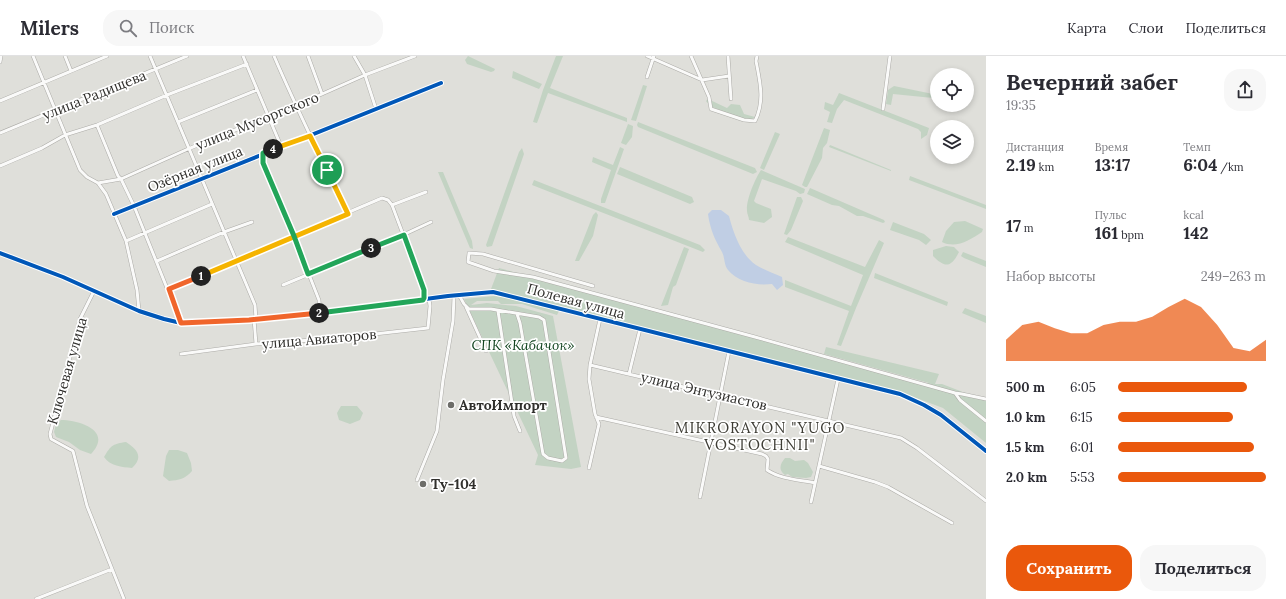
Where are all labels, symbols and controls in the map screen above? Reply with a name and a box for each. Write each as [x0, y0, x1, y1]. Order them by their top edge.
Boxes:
search box [103, 10, 383, 46]
text: Milers [20, 16, 79, 40]
icon: search [117, 17, 139, 39]
text: Поиск [149, 18, 194, 37]
text: Карта [1067, 19, 1106, 37]
text: Слои [1128, 19, 1163, 37]
text: Поделиться [1185, 19, 1266, 37]
street label: улица Радищева [39, 66, 149, 124]
map controls [930, 68, 974, 164]
button: locate [930, 68, 974, 112]
text: Вечерний забег [1006, 68, 1178, 96]
button: share [1224, 69, 1266, 111]
street label: улица Мусоргского [193, 88, 321, 154]
text: 19:35 [1006, 97, 1036, 114]
button: layers [930, 120, 974, 164]
pin: 4 [263, 139, 283, 159]
text: Дистанция [1006, 140, 1064, 154]
text: Время [1095, 140, 1128, 154]
text: Темп [1183, 140, 1211, 154]
street label: Озёрная улица [145, 142, 245, 196]
text: 4 [270, 142, 276, 156]
pin [310, 153, 344, 187]
text: 2.19 [1006, 154, 1036, 176]
text: 13:17 [1095, 154, 1130, 176]
text: 6:04 [1183, 154, 1217, 176]
icon: arrive [316, 159, 338, 181]
text: km [1036, 160, 1054, 174]
text: /km [1217, 160, 1244, 174]
text: Пульс [1095, 208, 1127, 222]
text: kcal [1183, 208, 1204, 222]
text: 17 [1006, 215, 1021, 237]
text: m [1021, 221, 1034, 235]
text: 161 [1095, 222, 1118, 244]
text: 142 [1183, 222, 1209, 244]
text: bpm [1118, 228, 1144, 242]
pin: 3 [361, 238, 381, 258]
text: 3 [368, 241, 374, 255]
pin: 1 [191, 266, 211, 286]
text: Набор высоты [1006, 268, 1096, 285]
text: 249–263 m [1201, 268, 1266, 285]
text: 1 [199, 269, 203, 283]
street label: Полевая улица [525, 279, 627, 323]
pin: 2 [309, 303, 329, 323]
text: 2 [316, 306, 322, 320]
street label: Ключевая улица [43, 315, 91, 427]
street label: улица Авиаторов [261, 325, 377, 353]
park label: СПК «Кабачок» [471, 336, 575, 354]
street label: улица Энтузиастов [639, 368, 769, 414]
text: 500 m [1006, 379, 1045, 396]
text: 6:05 [1070, 379, 1096, 396]
place label: АвтоИмпорт [459, 396, 548, 414]
marker: АвтоИмпорт [446, 400, 456, 410]
text: 1.0 km [1006, 409, 1045, 426]
text: 6:15 [1070, 409, 1093, 426]
district label: MIKRORAYON "YUGO VOSTOCHNII" [675, 418, 845, 454]
text: 1.5 km [1006, 439, 1044, 456]
text: 6:01 [1070, 439, 1094, 456]
text: 2.0 km [1006, 469, 1047, 486]
text: 5:53 [1070, 469, 1095, 486]
place label: Ту-104 [431, 475, 477, 493]
marker: Ту-104 [418, 479, 428, 489]
button: Сохранить [1006, 545, 1132, 591]
button: Поделиться [1140, 545, 1266, 591]

